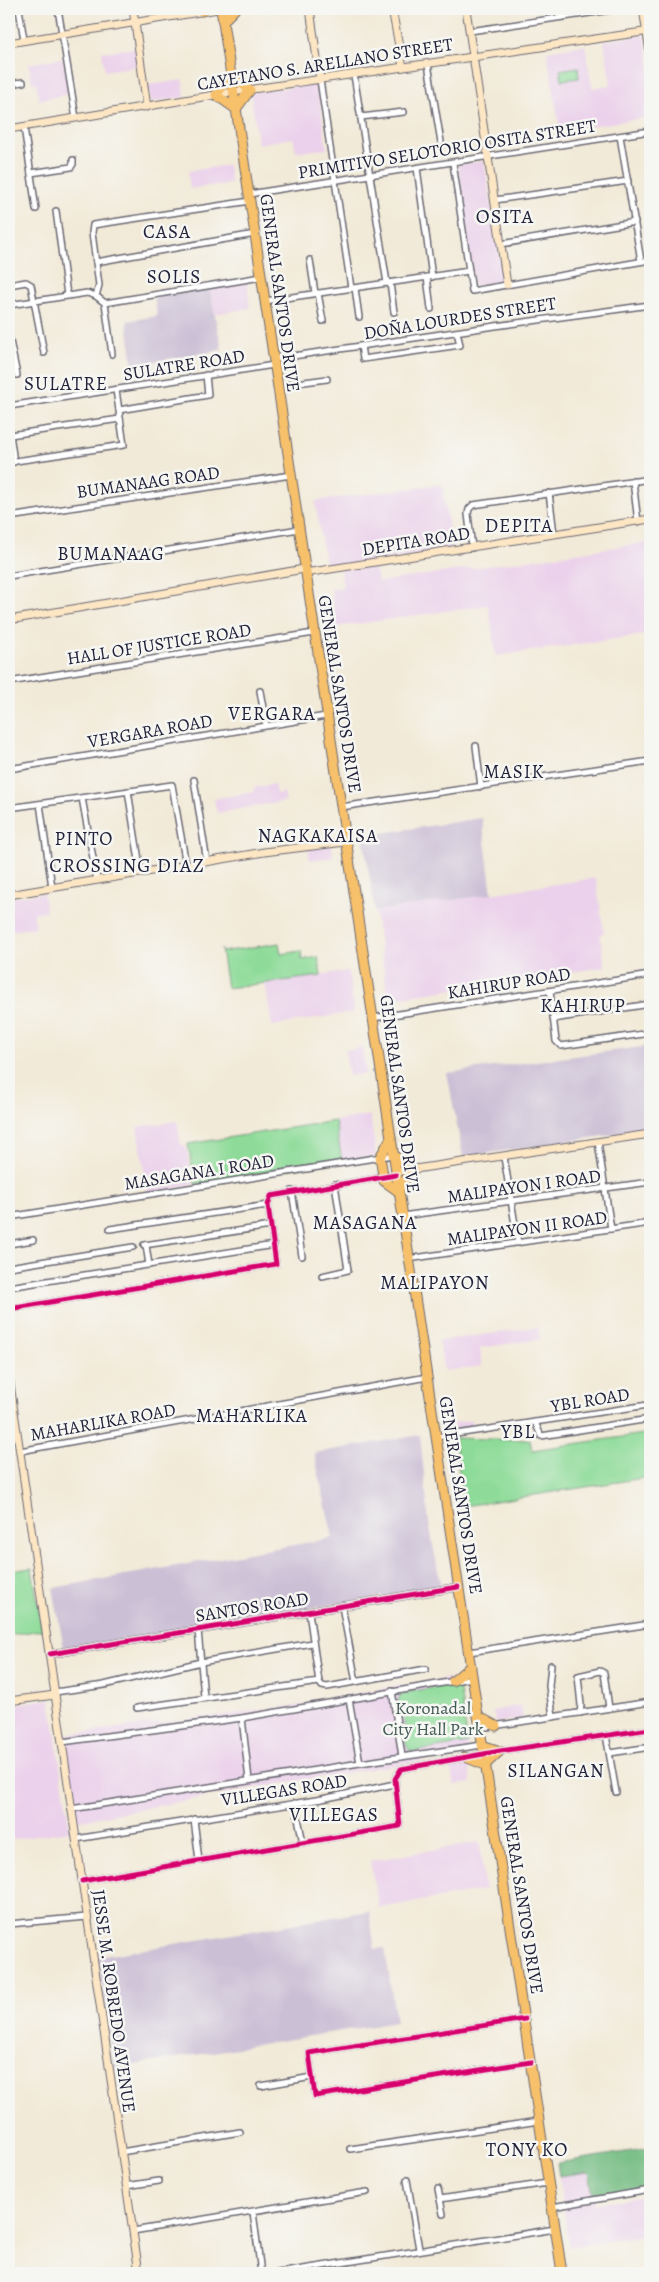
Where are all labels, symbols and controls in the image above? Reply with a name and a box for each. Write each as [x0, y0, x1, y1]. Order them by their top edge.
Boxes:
street label: CAYETANO S. ARELLANO STREET [195, 32, 455, 96]
street label: PRIMITIVO SELOTORIO OSITA STREET [296, 114, 598, 184]
street label: GENERAL SANTOS DRIVE [254, 192, 306, 394]
district label: OSITA [476, 203, 534, 230]
district label: CASA [143, 219, 191, 245]
district label: SOLIS [147, 264, 201, 290]
street label: DOÑA LOURDES STREET [362, 291, 558, 345]
street label: SULATRE ROAD [122, 344, 246, 386]
district label: SULATRE [24, 371, 108, 397]
street label: BUMANAAG ROAD [75, 460, 221, 504]
district label: DEPITA [485, 513, 553, 539]
street label: DEPITA ROAD [360, 521, 472, 561]
district label: BUMANAAG [57, 541, 165, 567]
street label: GENERAL SANTOS DRIVE [313, 593, 367, 795]
street label: HALL OF JUSTICE ROAD [65, 618, 253, 670]
district label: VERGARA [227, 701, 316, 727]
street label: VERGARA ROAD [85, 708, 214, 754]
district label: MASIK [483, 759, 545, 785]
district label: NAGKAKAISA [258, 823, 378, 849]
district label: PINTO [55, 826, 113, 852]
district label: CROSSING DIAZ [49, 852, 205, 879]
street label: KAHIRUP ROAD [446, 961, 572, 1005]
street label: GENERAL SANTOS DRIVE [374, 993, 426, 1195]
district label: KAHIRUP [540, 993, 626, 1019]
street label: MASAGANA I ROAD [122, 1148, 276, 1196]
street label: MALIPAYON I ROAD [446, 1163, 602, 1209]
street label: MALIPAYON II ROAD [445, 1205, 609, 1251]
district label: MASAGANA [313, 1210, 417, 1236]
district label: MALIPAYON [380, 1270, 490, 1296]
street label: YBL ROAD [548, 1382, 631, 1418]
street label: GENERAL SANTOS DRIVE [434, 1394, 488, 1596]
street label: MAHARLIKA ROAD [28, 1397, 178, 1447]
district label: MAHARLIKA [196, 1403, 308, 1429]
district label: YBL [500, 1419, 535, 1445]
street label: SANTOS ROAD [194, 1586, 310, 1628]
park label: Koronadal City Hall Park [382, 1696, 484, 1741]
district label: SILANGAN [507, 1758, 605, 1784]
street label: VILLEGAS ROAD [218, 1768, 349, 1812]
street label: GENERAL SANTOS DRIVE [495, 1794, 549, 1996]
district label: VILLEGAS [288, 1802, 379, 1828]
street label: JESSE M. ROBREDO AVENUE [86, 1888, 142, 2114]
district label: TONY KO [486, 2137, 568, 2163]

